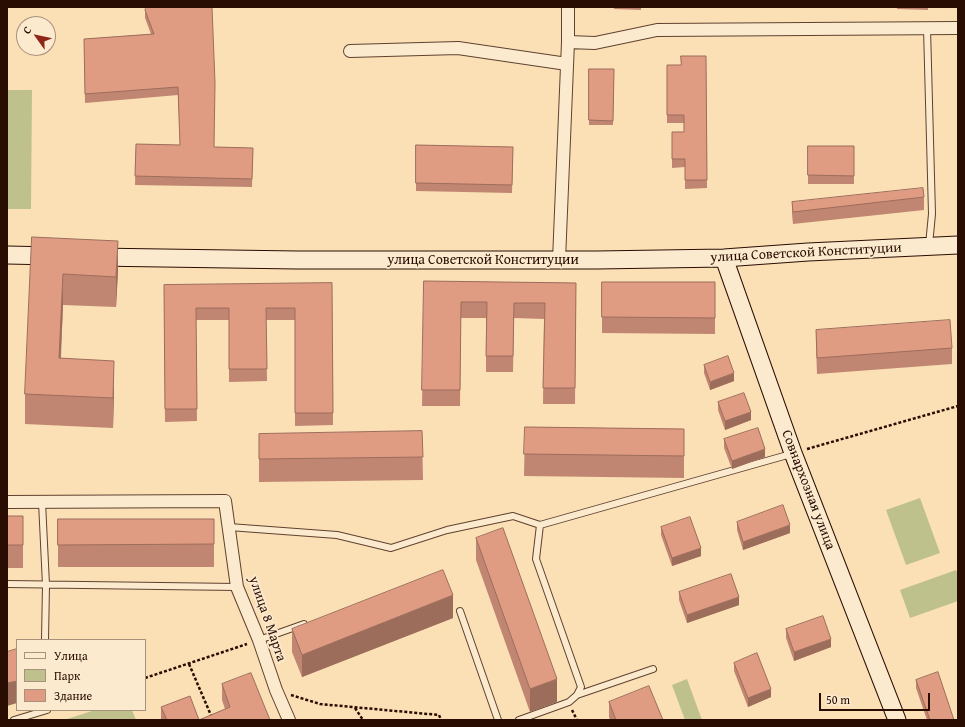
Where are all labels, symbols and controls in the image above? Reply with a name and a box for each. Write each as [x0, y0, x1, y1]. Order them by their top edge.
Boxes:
north arrow [16, 16, 56, 56]
text: С [18, 23, 35, 37]
street label: улица Советской Конституции [710, 240, 902, 266]
street label: улица Советской Конституции [387, 252, 579, 268]
street label: Совнархозная улица [777, 428, 839, 552]
street label: улица 8 Марта [245, 574, 289, 664]
legend [16, 639, 146, 711]
text: Улица [54, 647, 88, 664]
text: Парк [54, 667, 80, 684]
scale bar [821, 685, 932, 711]
text: Здание [54, 687, 92, 704]
text: 50 m [826, 691, 850, 708]

